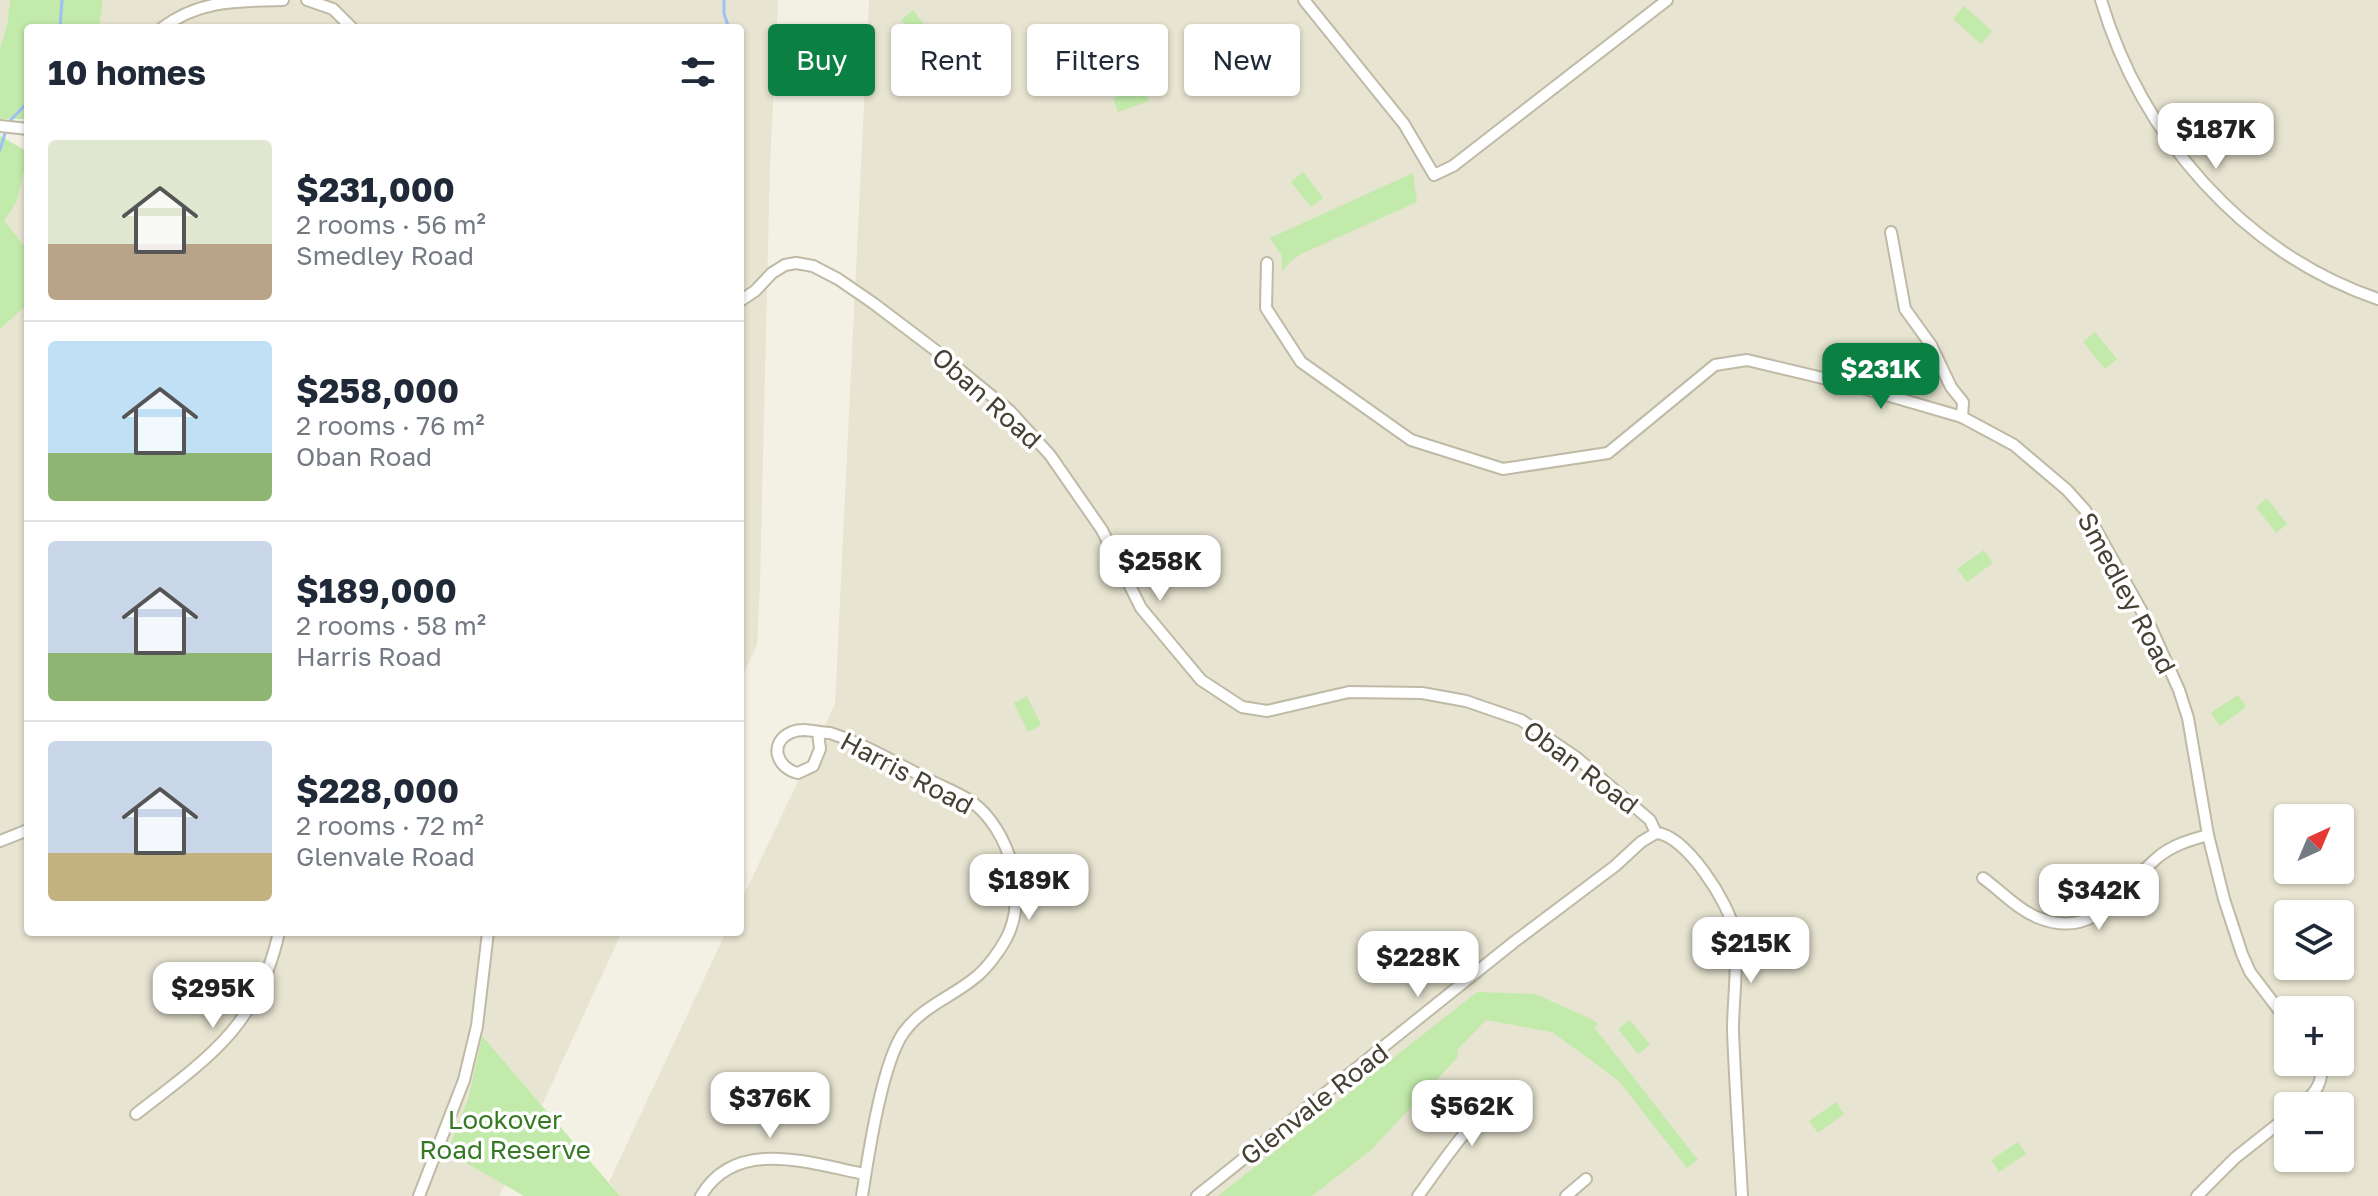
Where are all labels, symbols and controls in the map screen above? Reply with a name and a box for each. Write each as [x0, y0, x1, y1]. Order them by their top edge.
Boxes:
chip: Buy [768, 24, 875, 96]
chip: Rent [891, 24, 1011, 96]
chip: Filters [1027, 24, 1168, 96]
chip: New [1184, 24, 1300, 96]
icon: filters [676, 50, 720, 94]
text: 10 homes [48, 52, 206, 92]
pin: $187K [2160, 103, 2272, 171]
text: $187K [2176, 113, 2256, 144]
text: $231,000 [296, 169, 455, 209]
icon: home [112, 172, 208, 268]
text: 2 rooms · 56 m² [296, 209, 486, 240]
text: Smedley Road [296, 240, 474, 271]
street label: Oban Road [926, 341, 1048, 455]
pin: $231K [1825, 343, 1937, 411]
text: $231K [1840, 353, 1922, 384]
text: $258,000 [296, 370, 459, 410]
icon: home [112, 373, 208, 469]
text: 2 rooms · 76 m² [296, 410, 485, 441]
text: Oban Road [296, 441, 432, 472]
street label: Smedley Road [2072, 507, 2182, 679]
pin: $258K [1104, 535, 1216, 603]
text: $258K [1118, 545, 1202, 576]
text: $189,000 [296, 570, 457, 610]
icon: home [112, 573, 208, 669]
text: 2 rooms · 58 m² [296, 610, 486, 641]
text: Harris Road [296, 641, 442, 672]
street label: Oban Road [1517, 714, 1645, 820]
street label: Harris Road [835, 725, 979, 821]
text: $228,000 [296, 770, 459, 810]
icon: home [112, 773, 208, 869]
north arrow [2274, 804, 2354, 884]
map controls [2274, 804, 2354, 1172]
text: 2 rooms · 72 m² [296, 810, 484, 841]
text: Glenvale Road [296, 841, 475, 872]
pin: $189K [973, 854, 1085, 922]
text: $189K [988, 864, 1070, 895]
pin: $342K [2043, 864, 2155, 932]
text: $342K [2057, 874, 2141, 905]
button: layers [2274, 900, 2354, 980]
pin: $215K [1695, 917, 1807, 985]
text: $215K [1710, 927, 1792, 958]
pin: $228K [1362, 931, 1474, 999]
text: $228K [1376, 941, 1460, 972]
pin: $295K [157, 962, 269, 1030]
text: $295K [171, 972, 255, 1003]
button: + [2274, 996, 2354, 1076]
street label: Glenvale Road [1234, 1037, 1394, 1171]
pin: $376K [714, 1072, 826, 1140]
pin: $562K [1416, 1080, 1528, 1148]
text: $376K [729, 1082, 811, 1113]
text: $562K [1430, 1090, 1514, 1121]
button: − [2274, 1092, 2354, 1172]
park label: Lookover Road Reserve [419, 1104, 591, 1165]

